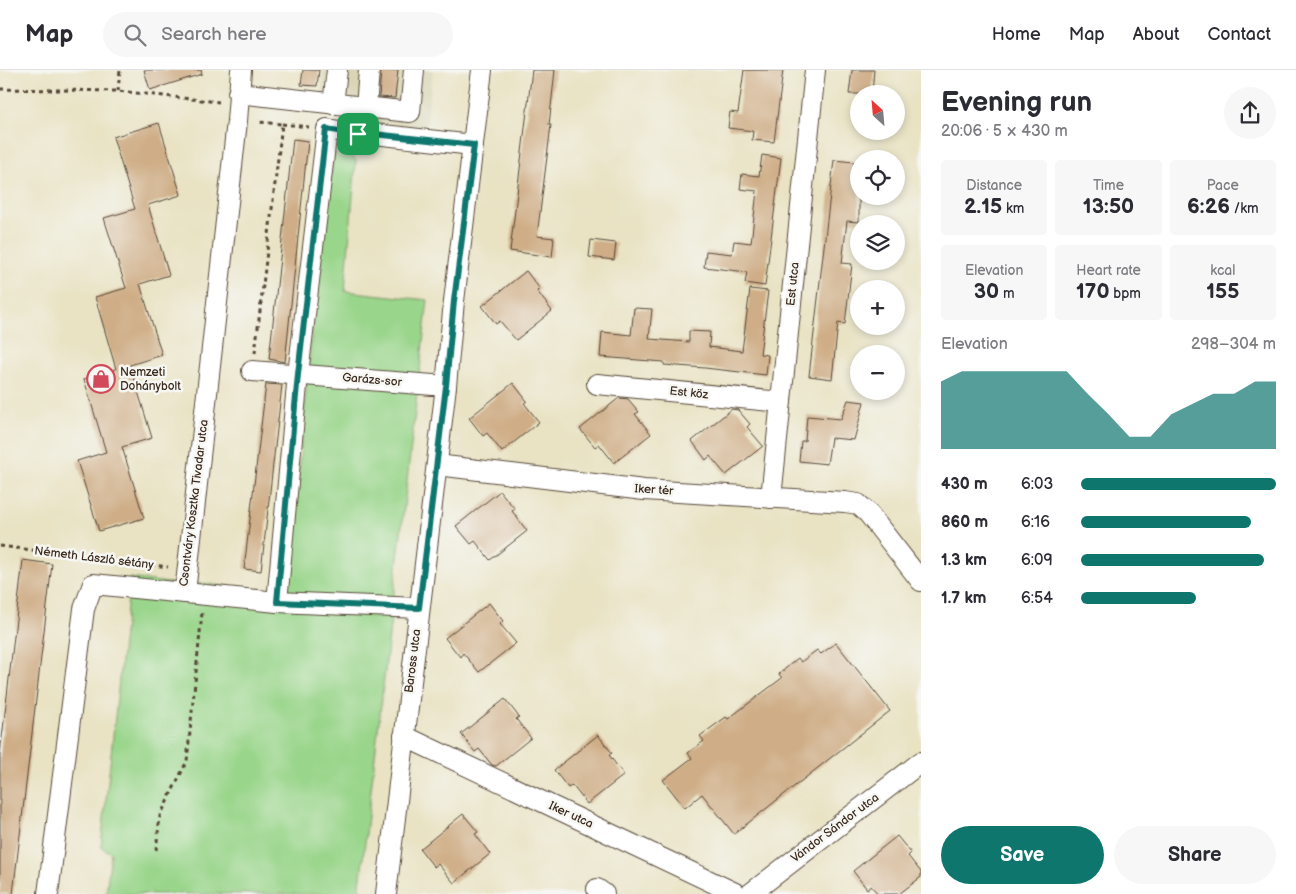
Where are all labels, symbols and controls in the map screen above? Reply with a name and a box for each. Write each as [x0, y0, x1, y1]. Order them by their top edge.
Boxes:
search box [103, 12, 453, 57]
text: Map [25, 20, 73, 49]
icon: search [121, 21, 149, 49]
text: Search here [161, 23, 267, 46]
text: Home [992, 24, 1041, 45]
text: Map [1069, 24, 1105, 45]
text: About [1133, 24, 1180, 45]
text: Contact [1208, 24, 1271, 45]
north arrow [850, 85, 905, 140]
map controls [850, 85, 905, 400]
text: Evening run [941, 86, 1092, 119]
button: share [1224, 87, 1276, 139]
pin [337, 113, 379, 155]
icon: arrive [344, 120, 372, 148]
text: 20:06 · 5 × 430 m [941, 122, 1068, 141]
button: locate [850, 150, 905, 205]
text: Distance [966, 177, 1022, 194]
text: Time [1093, 177, 1124, 194]
text: Pace [1207, 177, 1239, 194]
text: 2.15 [964, 194, 1002, 219]
text: 13:50 [1083, 194, 1134, 219]
text: 6:26 [1187, 194, 1230, 219]
text: km [1002, 200, 1024, 217]
text: /km [1230, 200, 1259, 217]
button: layers [850, 215, 905, 270]
street label: Est utca [783, 261, 803, 307]
text: Elevation [965, 262, 1023, 279]
text: Heart rate [1076, 262, 1141, 279]
text: kcal [1210, 262, 1235, 279]
text: 30 [974, 279, 999, 304]
text: 170 [1076, 279, 1110, 304]
text: 155 [1206, 279, 1239, 304]
button: + [850, 280, 905, 335]
text: m [999, 285, 1015, 302]
text: bpm [1110, 285, 1141, 302]
text: Elevation [941, 335, 1008, 354]
text: 298–304 m [1191, 335, 1276, 354]
button: − [850, 345, 905, 400]
shop icon: Nemzeti Dohánybolt [86, 364, 116, 394]
place label: Nemzeti Dohánybolt [120, 365, 181, 394]
street label: Garázs-sor [342, 370, 403, 390]
street label: Est köz [669, 384, 709, 403]
street label: Csontváry Kosztka Tivadar utca [176, 418, 212, 587]
text: 430 m [941, 475, 988, 494]
text: 6:03 [1021, 475, 1053, 494]
street label: Iker tér [634, 481, 675, 499]
text: 860 m [941, 513, 988, 532]
text: 6:16 [1021, 513, 1050, 532]
street label: Németh László sétány [34, 543, 155, 573]
text: 1.3 km [941, 551, 987, 570]
text: 6:09 [1021, 551, 1053, 570]
text: 1.7 km [941, 589, 986, 608]
text: 6:54 [1021, 589, 1053, 608]
street label: Baross utca [402, 628, 424, 694]
street label: Vándor Sándor utca [788, 790, 882, 866]
street label: Iker utca [546, 798, 596, 832]
button: Save [941, 826, 1104, 884]
button: Share [1114, 826, 1276, 884]

